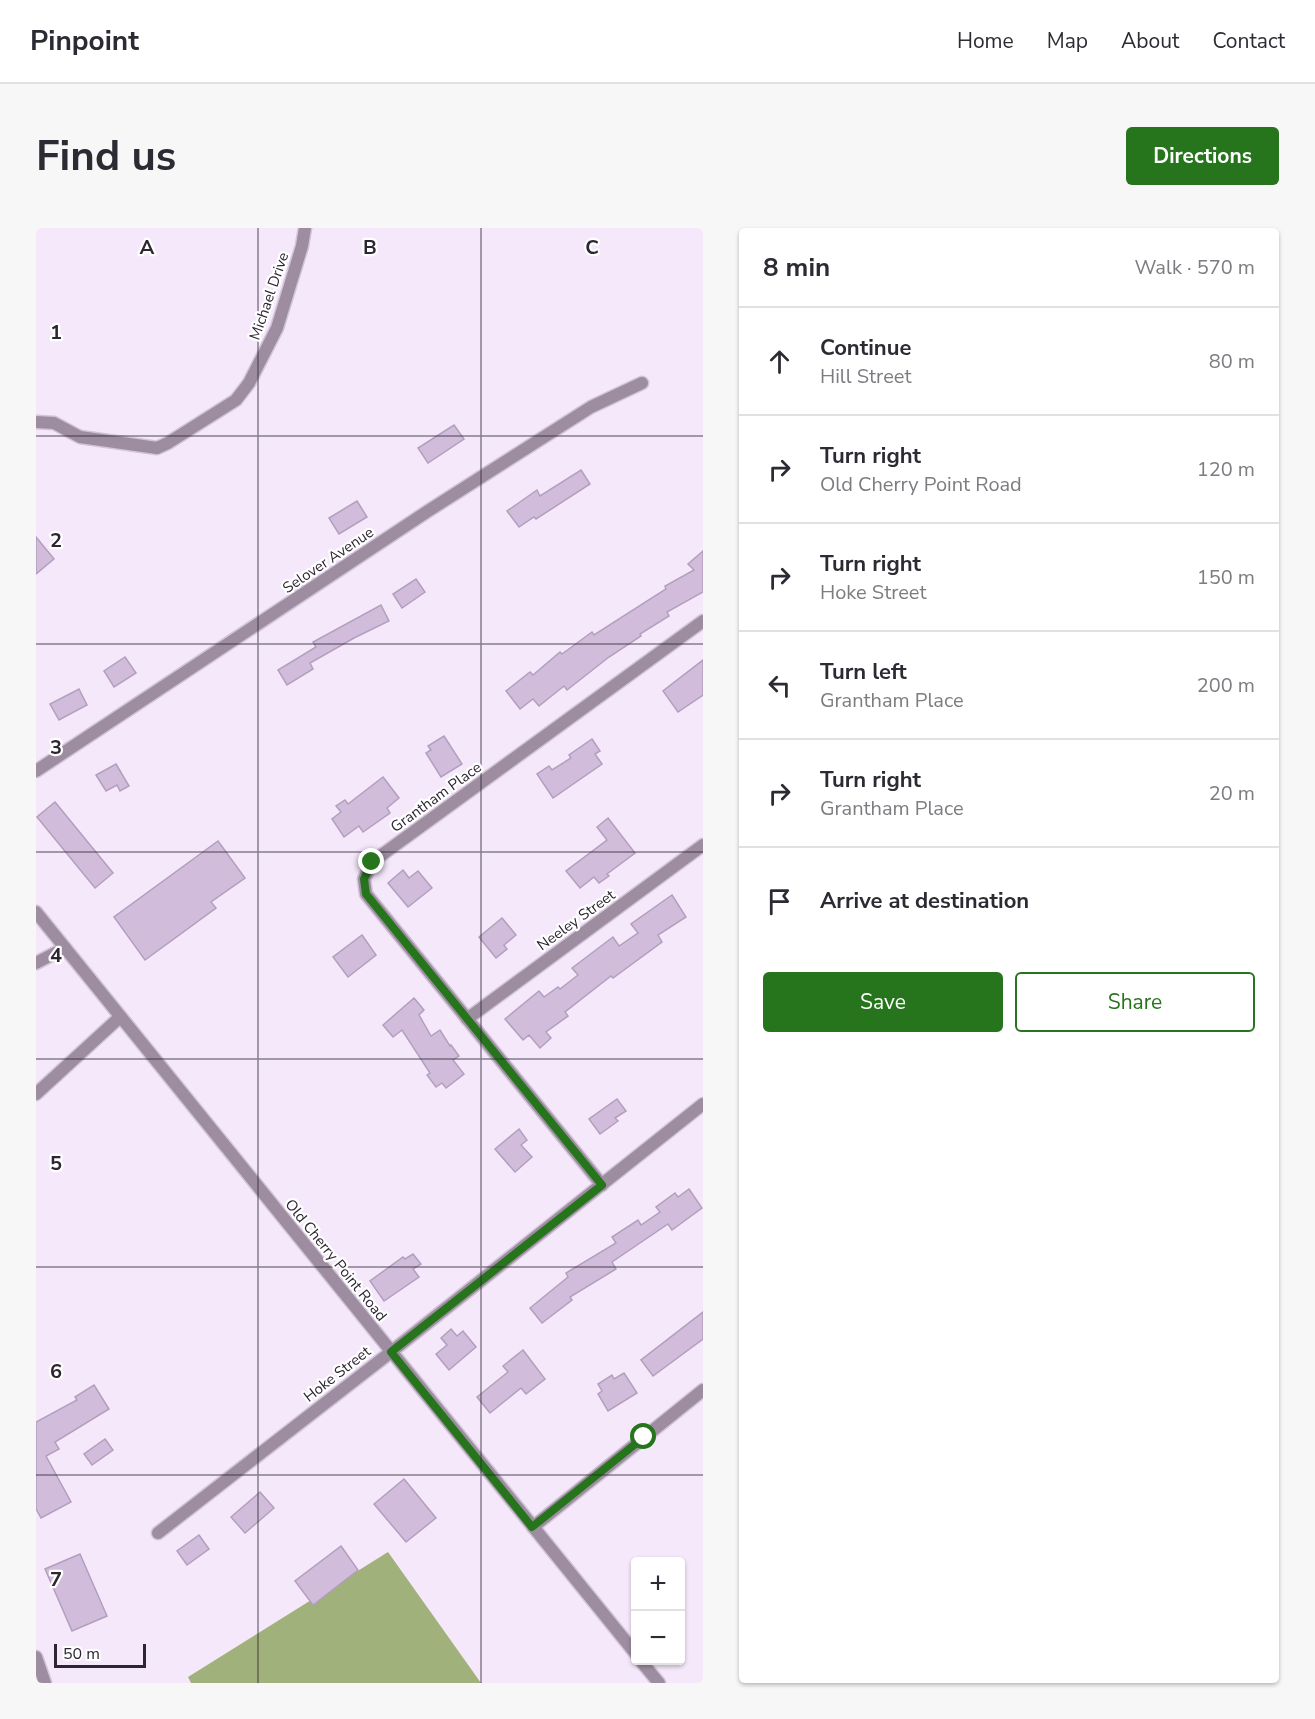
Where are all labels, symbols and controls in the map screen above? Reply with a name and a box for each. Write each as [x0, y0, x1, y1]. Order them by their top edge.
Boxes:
text: Pinpoint [30, 22, 139, 60]
text: Home [957, 27, 1014, 55]
text: Map [1047, 27, 1088, 55]
text: About [1121, 27, 1179, 55]
text: Contact [1212, 27, 1285, 55]
button: Directions [1126, 127, 1279, 185]
text: Find us [36, 128, 176, 185]
text: A [140, 234, 155, 261]
text: B [363, 234, 377, 261]
text: C [585, 234, 599, 261]
street label: Michael Drive [245, 249, 293, 343]
text: 8 min [763, 250, 830, 285]
text: Walk · 570 m [1135, 254, 1255, 281]
text: 1 [50, 319, 62, 346]
text: Continue [820, 333, 911, 363]
icon: ahead [763, 345, 796, 378]
text: 80 m [1209, 348, 1255, 375]
text: Hill Street [820, 363, 911, 390]
text: Turn right [820, 441, 921, 471]
icon: right [763, 453, 796, 486]
text: 120 m [1197, 456, 1255, 483]
text: Old Cherry Point Road [820, 471, 1022, 498]
street label: Selover Avenue [279, 522, 377, 598]
text: 2 [50, 527, 62, 554]
text: Turn right [820, 549, 921, 579]
icon: right [763, 561, 796, 594]
text: 150 m [1197, 564, 1255, 591]
text: Hoke Street [820, 579, 926, 606]
text: Turn left [820, 657, 907, 687]
icon: left [763, 669, 796, 702]
text: 200 m [1197, 672, 1255, 699]
text: Grantham Place [820, 687, 964, 714]
text: 3 [50, 734, 62, 761]
street label: Grantham Place [387, 757, 485, 837]
text: Turn right [820, 765, 921, 795]
icon: right [763, 777, 796, 810]
text: 20 m [1209, 780, 1255, 807]
text: Grantham Place [820, 795, 964, 822]
route end [358, 848, 384, 874]
street label: Neeley Street [533, 884, 620, 955]
icon: arrive [763, 885, 796, 918]
text: Arrive at destination [820, 886, 1029, 916]
text: 4 [50, 942, 62, 969]
button: Save [763, 972, 1003, 1032]
button: Share [1015, 972, 1255, 1032]
text: 5 [50, 1150, 62, 1177]
street label: Old Cherry Point Road [281, 1195, 391, 1325]
street label: Hoke Street [299, 1341, 375, 1406]
text: 6 [50, 1358, 62, 1385]
route start [630, 1423, 656, 1449]
map controls [631, 1557, 685, 1665]
button: + [631, 1557, 685, 1611]
text: 7 [50, 1566, 62, 1593]
button: − [631, 1611, 685, 1665]
scale bar [54, 1641, 146, 1668]
text: 50 m [63, 1643, 100, 1665]

